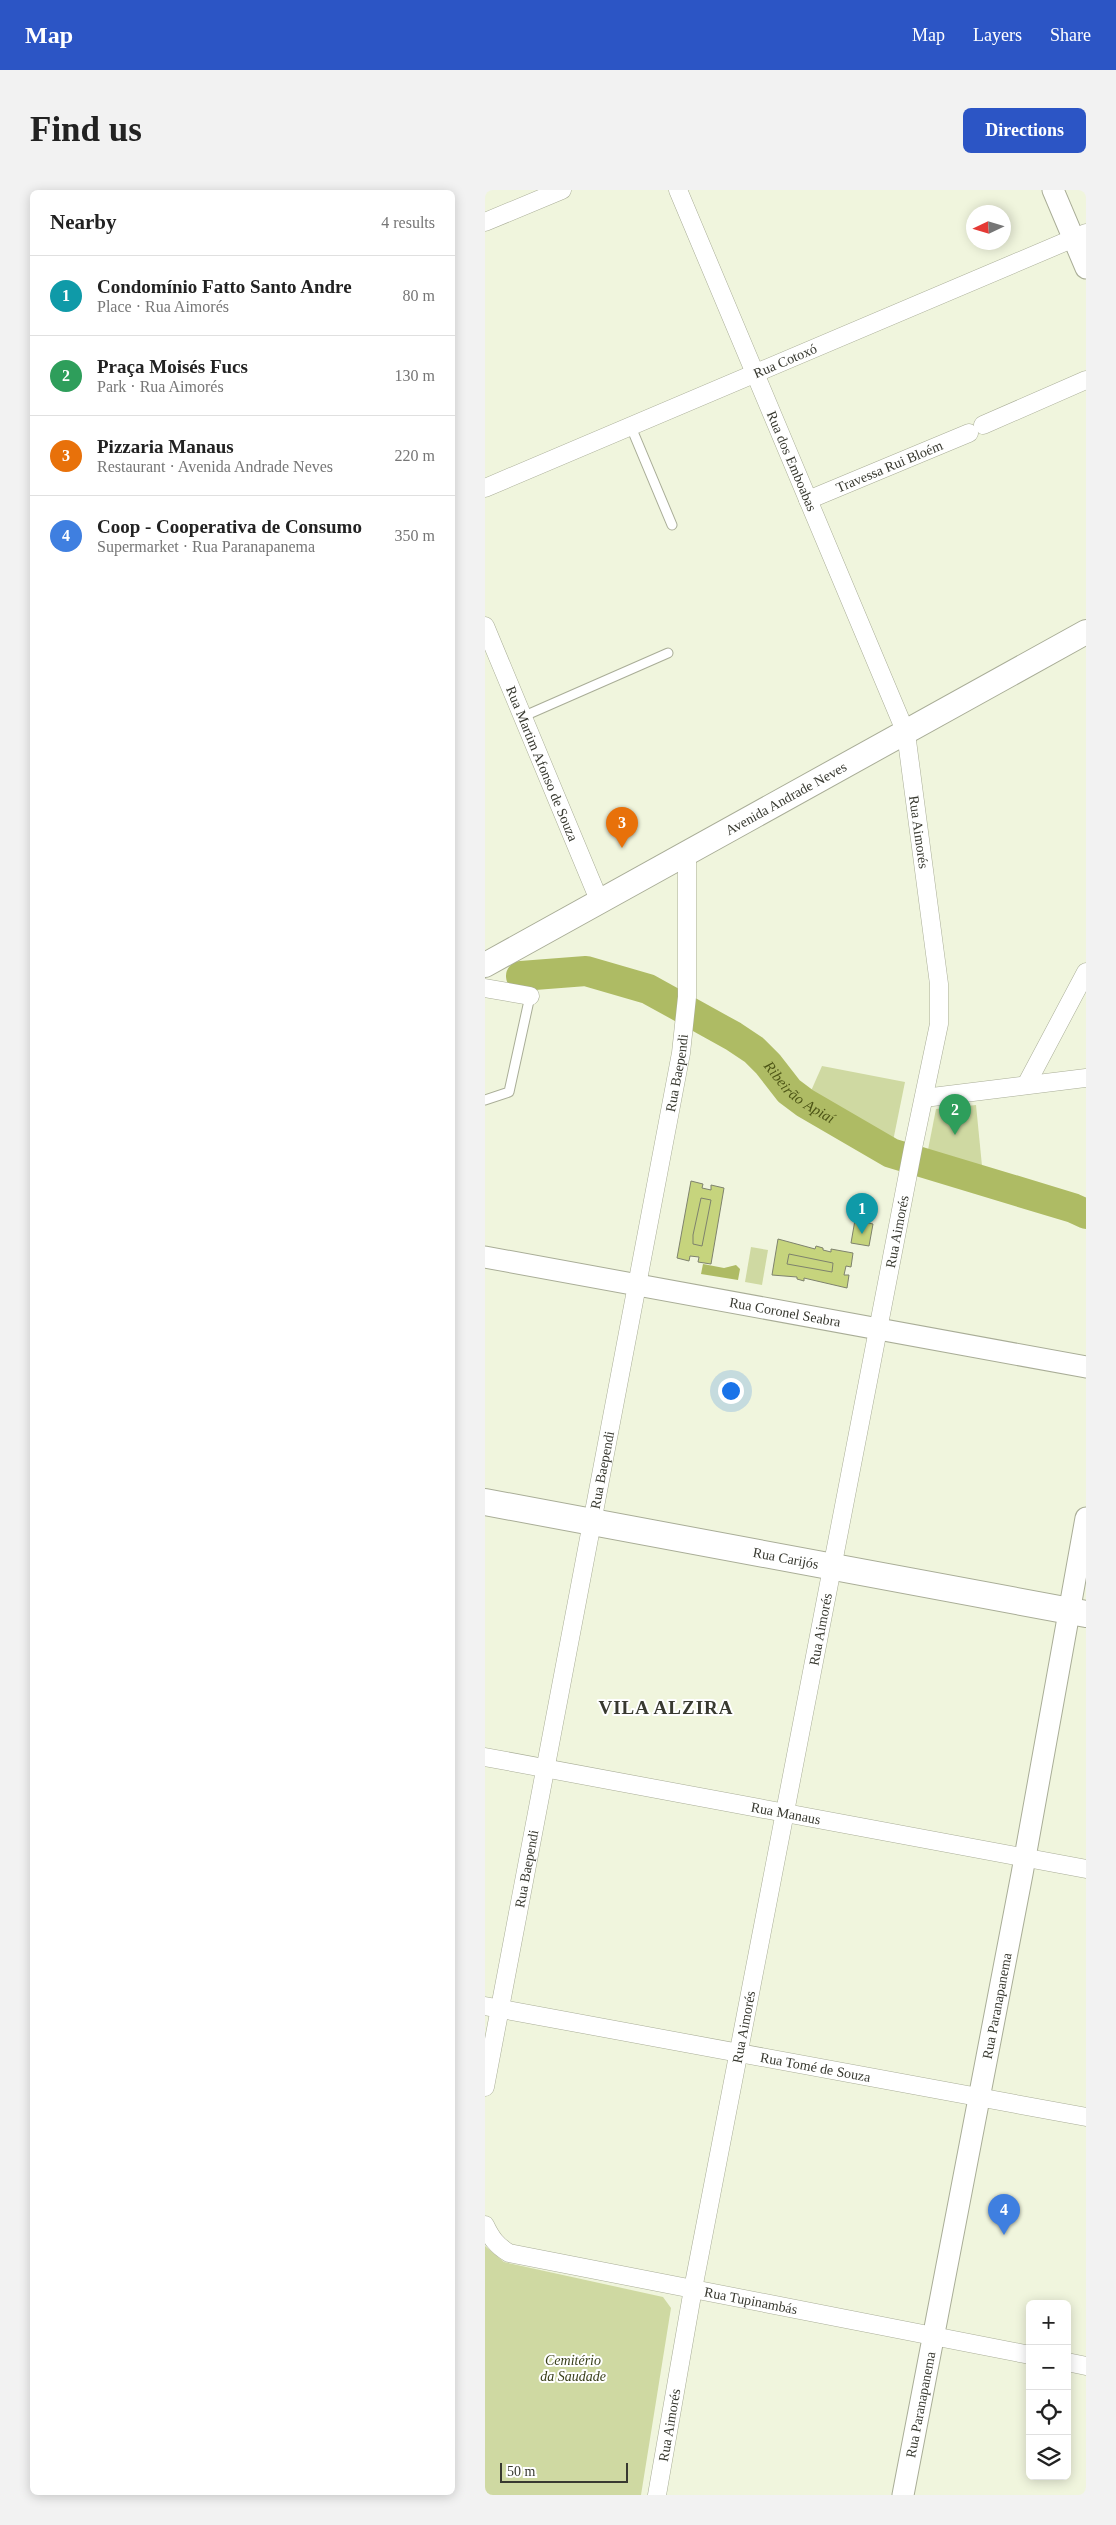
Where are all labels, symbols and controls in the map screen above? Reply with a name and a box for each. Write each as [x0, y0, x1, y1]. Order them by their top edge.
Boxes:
text: Map [25, 22, 73, 48]
text: Map [912, 25, 945, 45]
text: Layers [973, 25, 1022, 45]
text: Share [1050, 25, 1091, 45]
button: Directions [963, 108, 1086, 153]
text: Find us [30, 110, 142, 149]
north arrow [966, 205, 1011, 250]
text: Nearby [50, 210, 117, 234]
text: 4 results [381, 214, 435, 231]
text: Condomínio Fatto Santo Andre [97, 276, 352, 297]
text: 1 [62, 287, 70, 304]
text: 80 m [403, 287, 435, 304]
text: Place · Rua Aimorés [97, 298, 229, 315]
street label: Rua Cotoxó [751, 341, 819, 381]
text: Praça Moisés Fucs [97, 356, 248, 377]
text: 2 [62, 367, 70, 384]
text: 130 m [395, 367, 435, 384]
text: Park · Rua Aimorés [97, 378, 224, 395]
street label: Rua dos Emboabas [764, 409, 819, 514]
text: Pizzaria Manaus [97, 436, 234, 457]
street label: Travessa Rui Bloém [834, 438, 945, 495]
text: 3 [62, 447, 70, 464]
text: 220 m [395, 447, 435, 464]
text: Restaurant · Avenida Andrade Neves [97, 458, 333, 475]
text: Coop - Cooperativa de Consumo [97, 516, 362, 537]
text: 4 [62, 527, 70, 544]
text: 350 m [395, 527, 435, 544]
text: Supermarket · Rua Paranapanema [97, 538, 315, 555]
street label: Rua Martim Afonso de Souza [503, 684, 581, 844]
street label: Avenida Andrade Neves [723, 759, 849, 838]
street label: Rua Aimorés [906, 795, 931, 870]
pin: 3 [606, 807, 638, 848]
street label: Rua Baependi [663, 1033, 691, 1113]
water label: Ribeirão Apiaí [760, 1057, 839, 1127]
pin: 2 [939, 1094, 971, 1135]
pin: 1 [846, 1193, 878, 1234]
street label: Rua Aimorés [883, 1194, 912, 1269]
street label: Rua Coronel Seabra [728, 1295, 843, 1330]
your location [718, 1378, 744, 1404]
street label: Rua Baependi [588, 1430, 617, 1510]
street label: Rua Carijós [752, 1545, 820, 1572]
street label: Rua Aimorés [806, 1592, 835, 1667]
district label: VILA ALZIRA [598, 1697, 734, 1718]
street label: Rua Manaus [750, 1800, 822, 1827]
street label: Rua Baependi [512, 1829, 542, 1909]
street label: Rua Paranapanema [980, 1951, 1015, 2060]
street label: Rua Aimorés [730, 1990, 758, 2065]
street label: Rua Tomé de Souza [759, 2050, 872, 2085]
pin: 4 [988, 2194, 1020, 2235]
street label: Rua Tupinambás [703, 2284, 799, 2317]
map controls [1026, 2300, 1071, 2480]
button: + [1026, 2300, 1071, 2345]
button: − [1026, 2345, 1071, 2390]
street label: Rua Paranapanema [903, 2350, 938, 2459]
park label: Cemitério da Saudade [540, 2353, 606, 2384]
street label: Rua Aimorés [656, 2388, 683, 2463]
button: locate [1026, 2390, 1071, 2435]
button: layers [1026, 2435, 1071, 2480]
scale bar [500, 2460, 627, 2483]
text: 50 m [507, 2464, 535, 2479]

